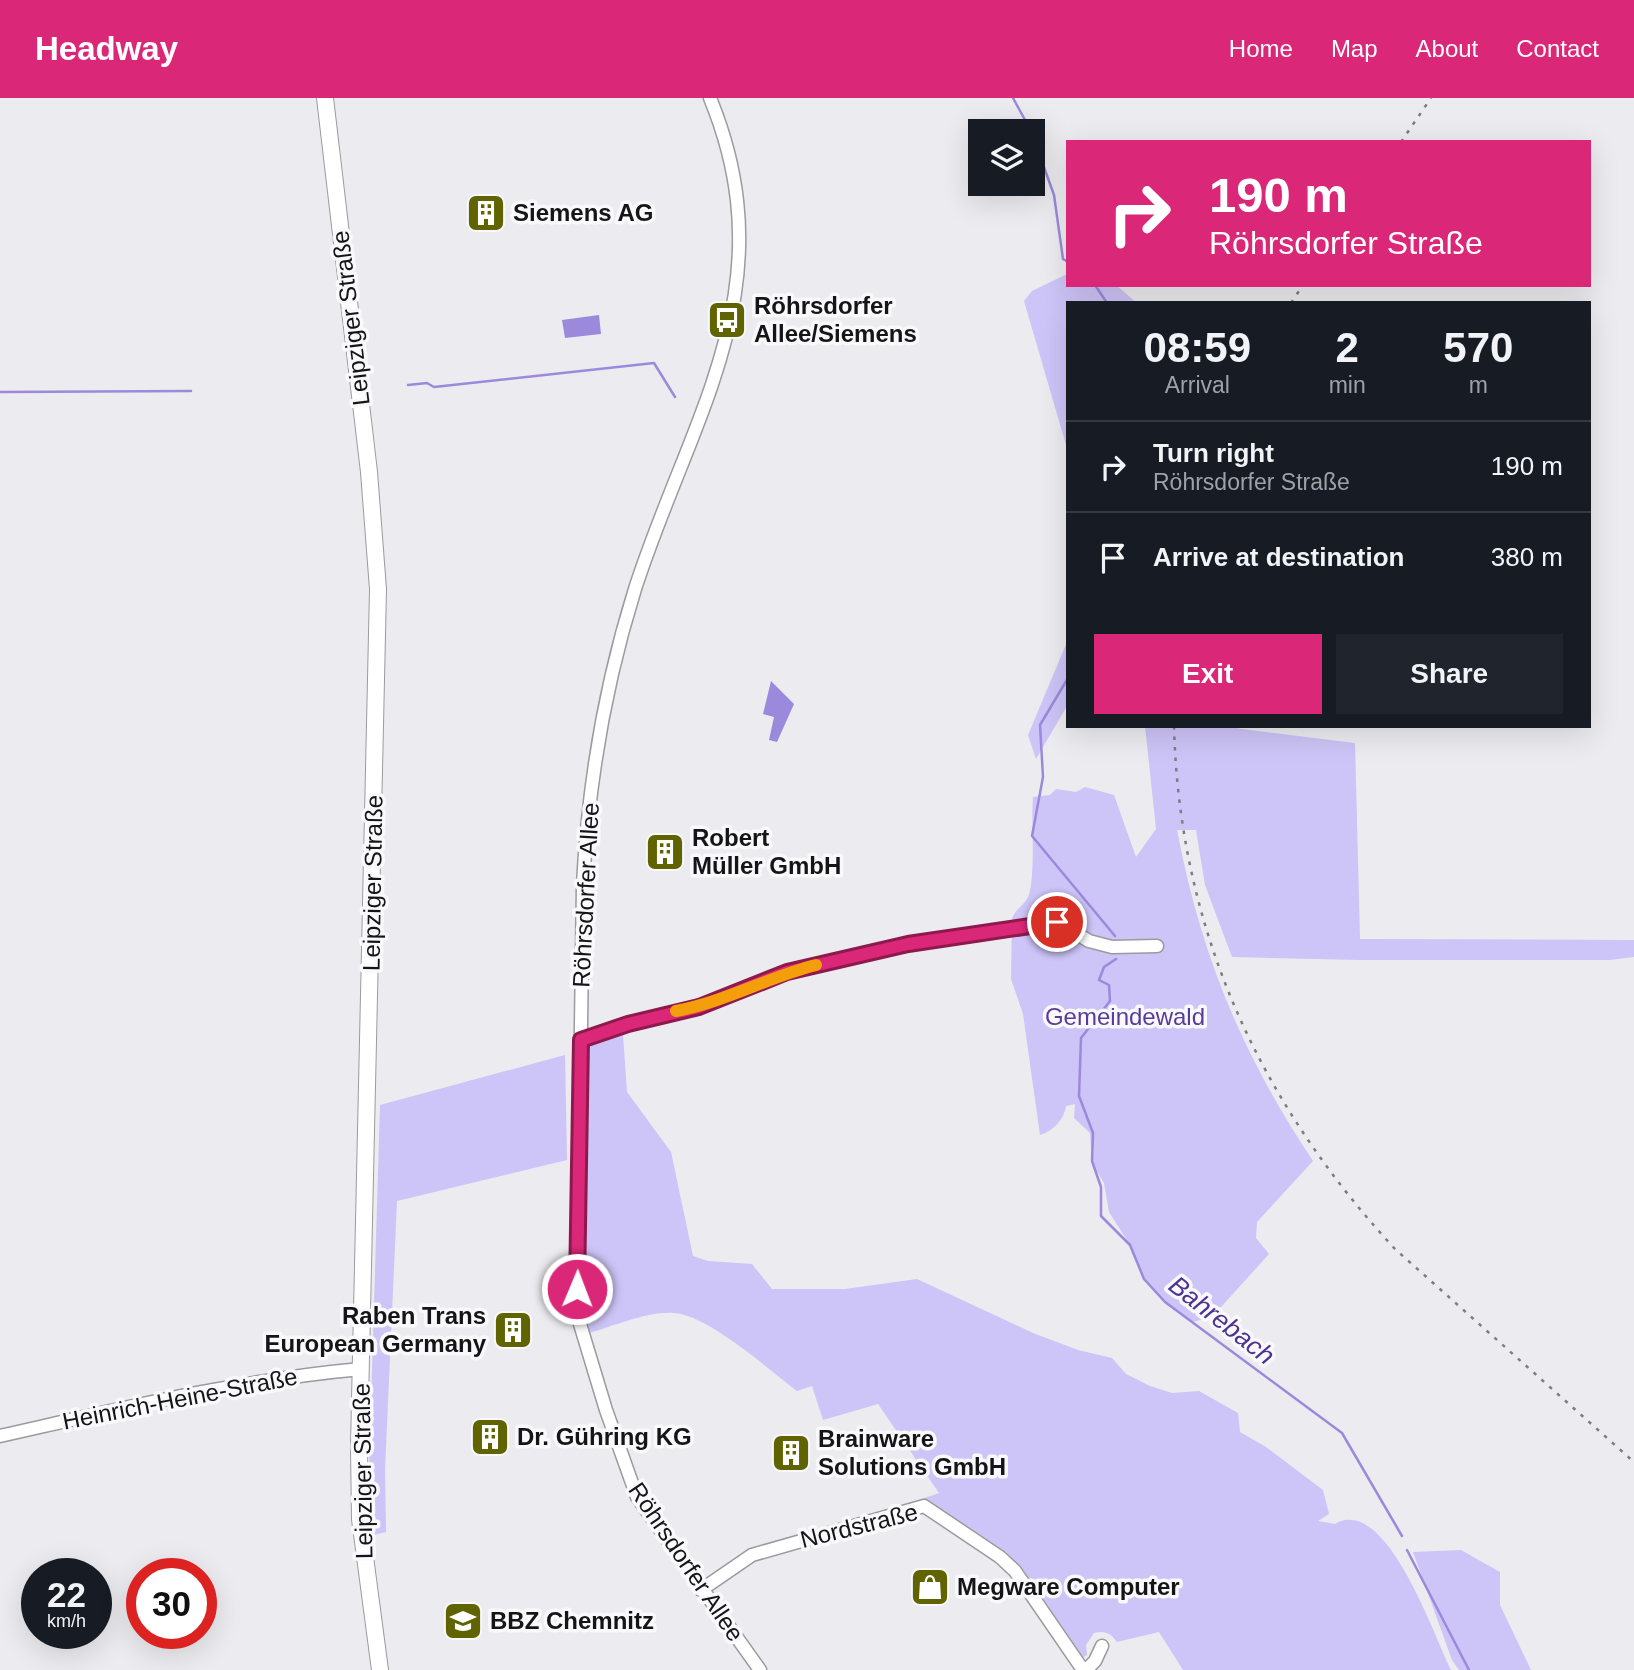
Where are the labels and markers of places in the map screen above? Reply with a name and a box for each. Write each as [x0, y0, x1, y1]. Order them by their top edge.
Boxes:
building icon: Siemens AG [465, 192, 507, 234]
place label: Siemens AG [513, 199, 654, 226]
place label: Röhrsdorfer Allee/Siemens [754, 292, 917, 347]
bus stop icon: Röhrsdorfer Allee/Siemens [706, 299, 748, 341]
place label: Robert Müller GmbH [692, 824, 841, 879]
building icon: Robert Müller GmbH [644, 831, 686, 873]
pin [1027, 892, 1087, 952]
place label: Raben Trans European Germany [265, 1302, 487, 1357]
building icon: Raben Trans European Germany [492, 1309, 534, 1351]
building icon: Dr. Gühring KG [469, 1416, 511, 1458]
place label: Dr. Gühring KG [517, 1423, 692, 1450]
place label: Brainware Solutions GmbH [818, 1425, 1006, 1480]
building icon: Brainware Solutions GmbH [770, 1432, 812, 1474]
shop icon: Megware Computer [909, 1566, 951, 1608]
place label: Megware Computer [957, 1573, 1180, 1600]
school or university icon: BBZ Chemnitz [442, 1600, 484, 1642]
place label: BBZ Chemnitz [490, 1607, 654, 1634]

